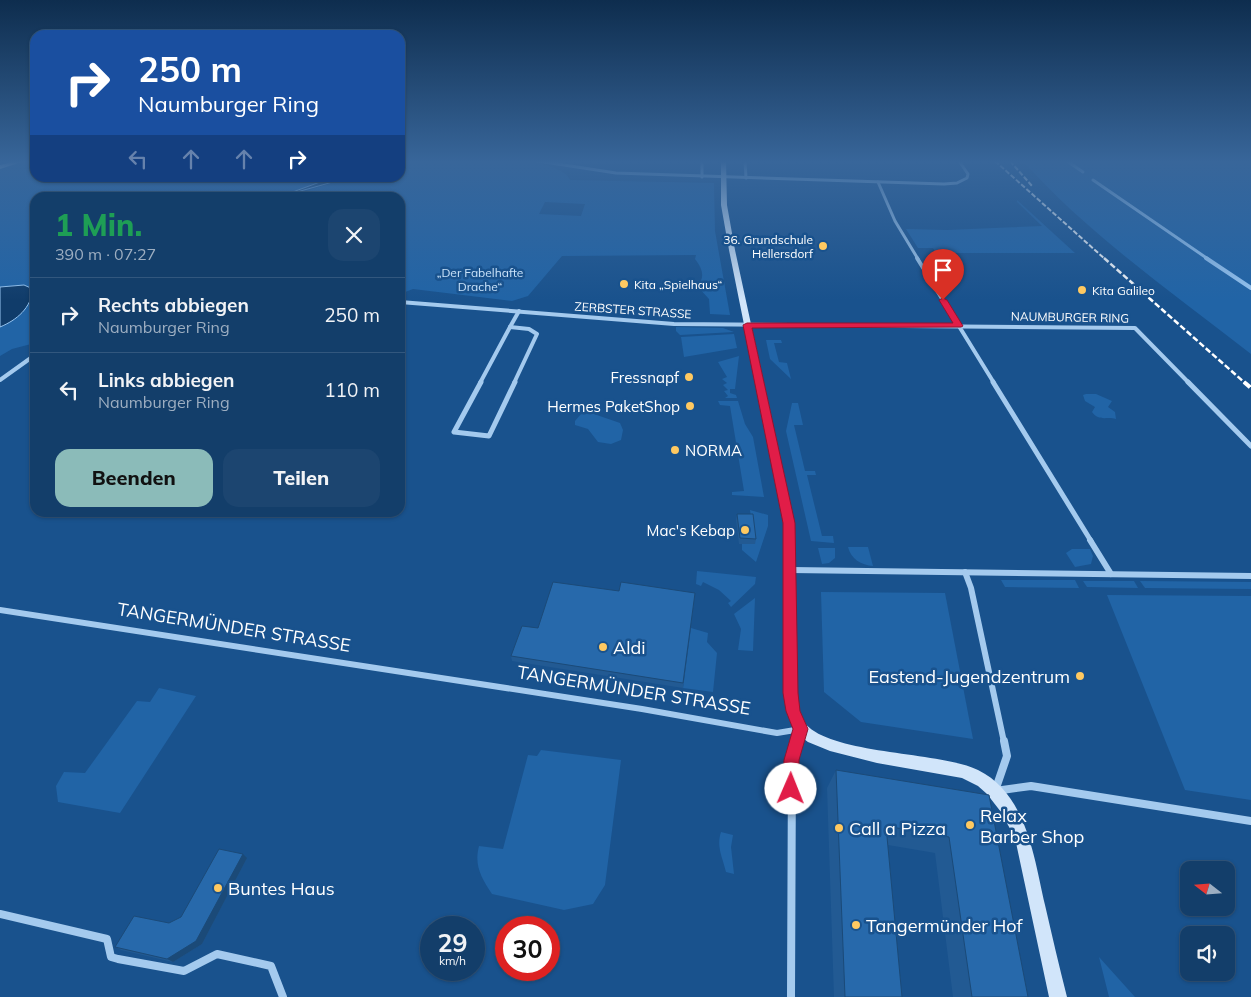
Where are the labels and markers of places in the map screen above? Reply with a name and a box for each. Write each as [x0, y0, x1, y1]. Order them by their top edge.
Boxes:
place label: 36. Grundschule Hellersdorf [723, 232, 814, 261]
marker: 36. Grundschule Hellersdorf [817, 240, 829, 252]
pin [922, 249, 964, 300]
place label: Kita „Spielhaus“ [634, 277, 722, 292]
marker: Kita „Spielhaus“ [618, 278, 630, 290]
place label: Kita Galileo [1092, 283, 1155, 298]
marker: Kita Galileo [1076, 284, 1088, 296]
place label: Fressnapf [611, 368, 680, 387]
marker: Fressnapf [683, 371, 695, 383]
place label: Hermes PaketShop [547, 397, 680, 416]
marker: Hermes PaketShop [684, 400, 696, 412]
place label: NORMA [685, 441, 742, 460]
marker: NORMA [669, 444, 681, 456]
place label: Mac's Kebap [647, 521, 735, 540]
marker: Mac's Kebap [739, 524, 751, 536]
place label: Aldi [613, 636, 646, 659]
marker: Aldi [597, 641, 609, 653]
place label: Eastend-Jugendzentrum [869, 665, 1070, 688]
marker: Eastend-Jugendzentrum [1074, 670, 1086, 682]
place label: Relax Barber Shop [980, 804, 1084, 848]
place label: Call a Pizza [849, 817, 946, 840]
marker: Relax Barber Shop [964, 819, 976, 831]
marker: Call a Pizza [833, 822, 845, 834]
place label: Buntes Haus [228, 877, 335, 900]
marker: Buntes Haus [212, 882, 224, 894]
place label: Tangermünder Hof [866, 914, 1024, 937]
marker: Tangermünder Hof [850, 919, 862, 931]

